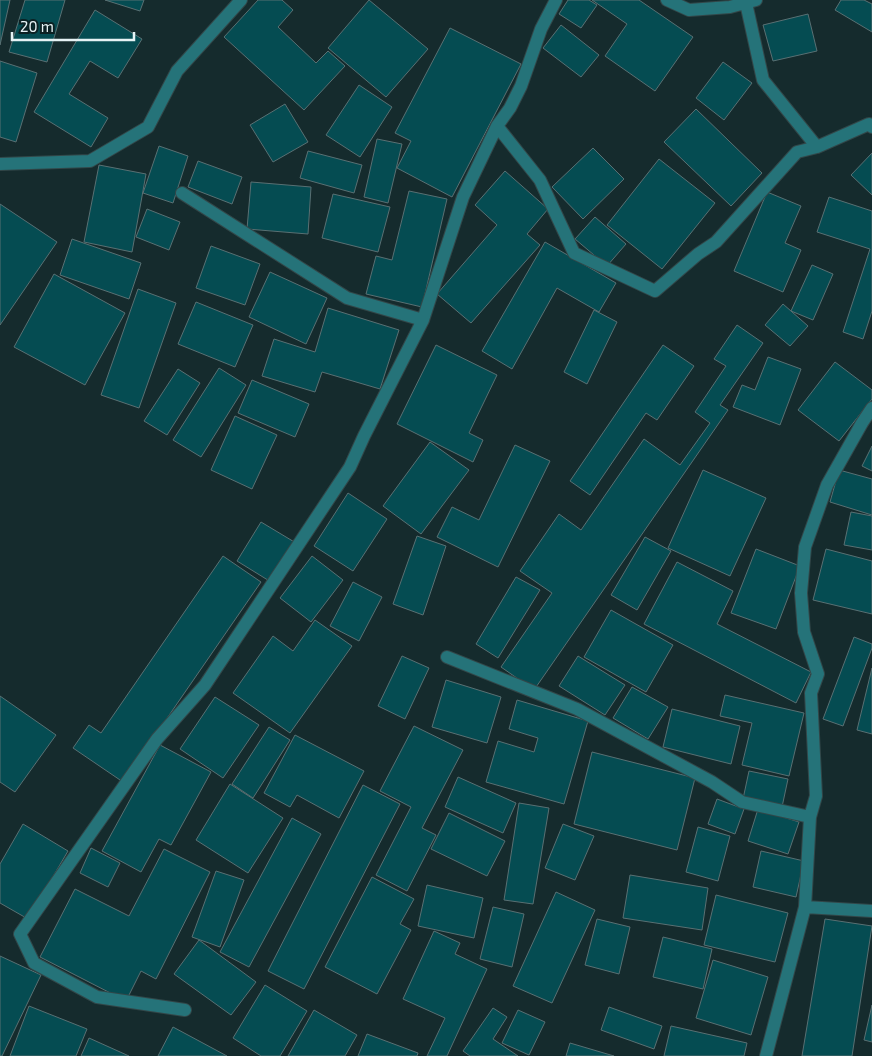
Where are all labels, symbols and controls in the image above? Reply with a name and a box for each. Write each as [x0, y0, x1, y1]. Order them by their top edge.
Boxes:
scale bar [12, 10, 135, 42]
text: 20 m [20, 17, 54, 35]

